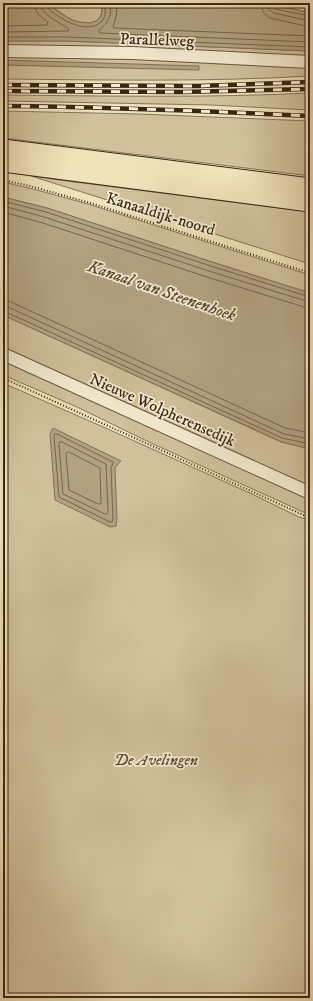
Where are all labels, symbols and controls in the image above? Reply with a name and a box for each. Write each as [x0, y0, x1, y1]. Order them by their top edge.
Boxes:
street label: Parallelweg [119, 29, 195, 51]
street label: Kanaaldijk-noord [104, 188, 218, 240]
water label: Kanaal van Steenenhoek [84, 255, 239, 327]
street label: Nieuwe Wolpherensedijk [87, 369, 239, 451]
park label: De Avelingen [114, 750, 198, 770]

